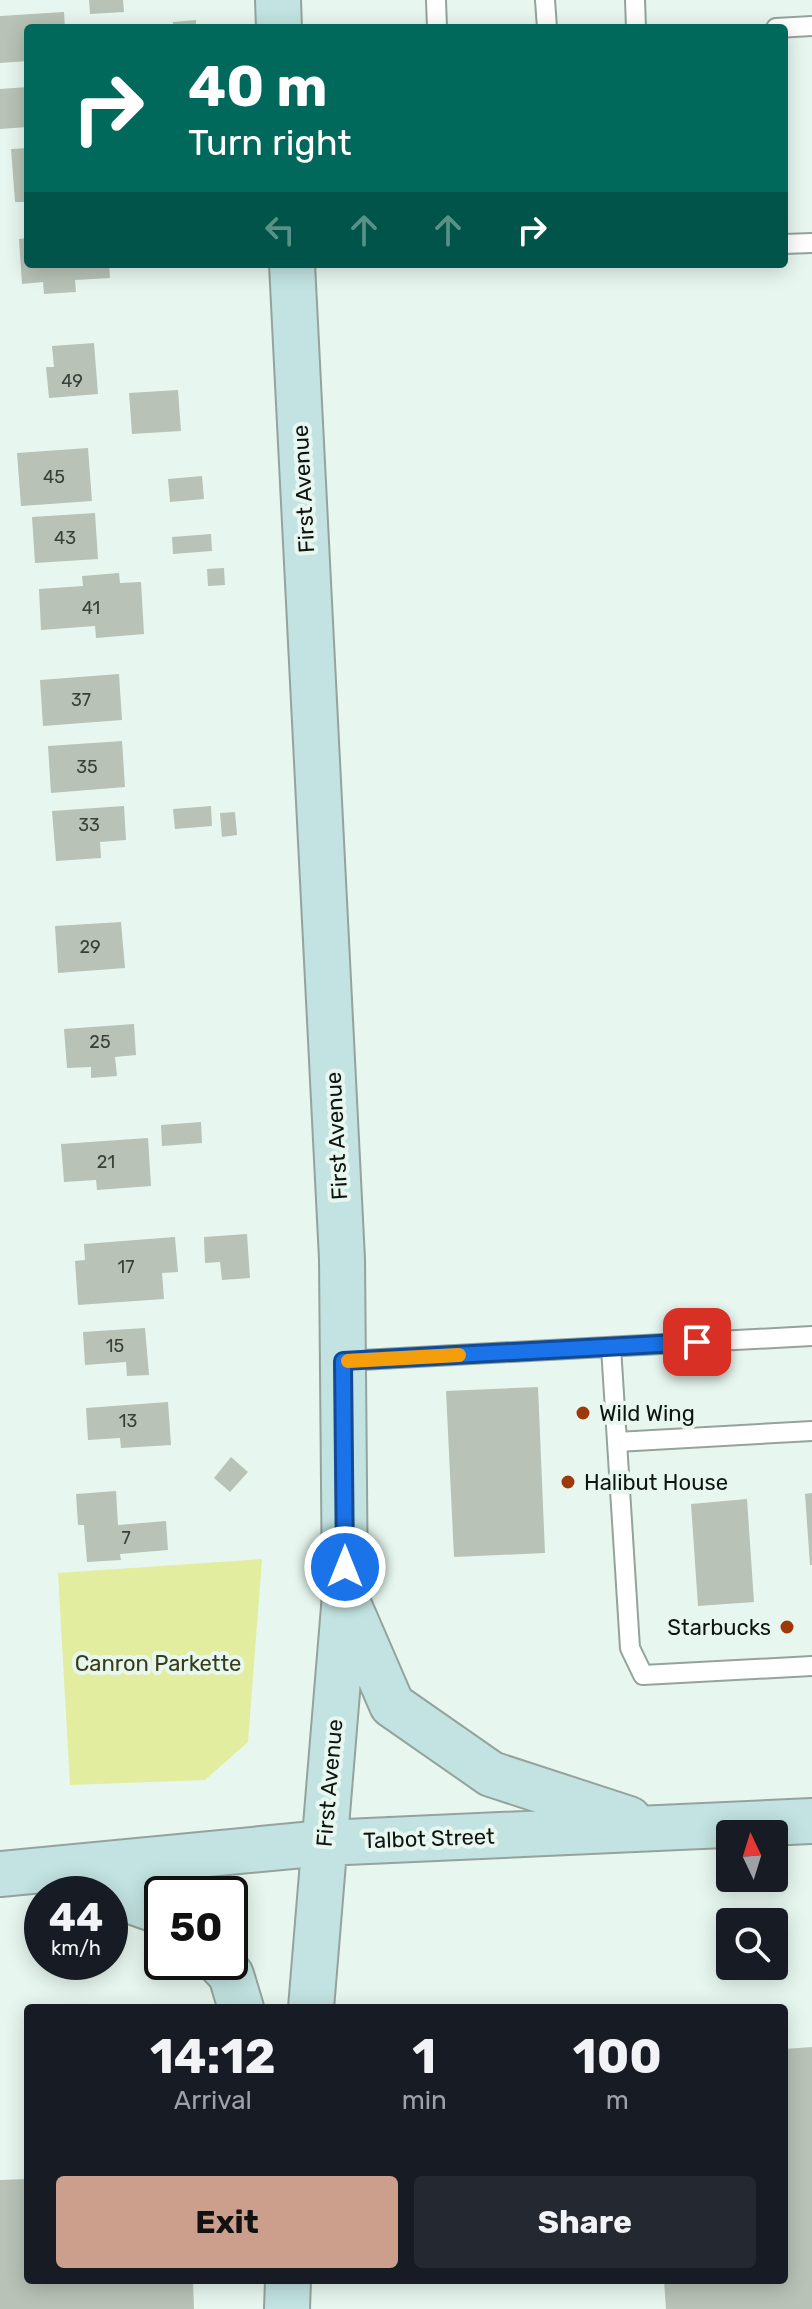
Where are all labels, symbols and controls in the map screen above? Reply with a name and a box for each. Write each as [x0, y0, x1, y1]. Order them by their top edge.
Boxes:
text: 40 m [188, 54, 328, 120]
icon: right [56, 56, 160, 160]
text: Turn right [188, 121, 352, 164]
icon: left [258, 208, 302, 252]
icon: ahead [342, 208, 386, 252]
icon: ahead [426, 208, 470, 252]
icon: right [510, 208, 554, 252]
house number: 49 [61, 370, 83, 392]
street label: First Avenue [287, 424, 320, 554]
house number: 45 [43, 466, 65, 488]
house number: 43 [54, 527, 76, 549]
house number: 41 [82, 597, 100, 619]
house number: 37 [71, 689, 91, 711]
house number: 35 [76, 756, 98, 778]
house number: 33 [78, 814, 100, 836]
house number: 29 [79, 936, 101, 958]
house number: 25 [89, 1031, 111, 1053]
street label: First Avenue [320, 1071, 353, 1201]
house number: 21 [97, 1151, 115, 1173]
house number: 17 [118, 1256, 134, 1278]
pin [663, 1308, 731, 1376]
icon: arrive [675, 1320, 719, 1364]
house number: 15 [106, 1335, 124, 1357]
place label: Wild Wing [599, 1400, 695, 1427]
marker: Wild Wing [574, 1404, 592, 1422]
house number: 13 [119, 1410, 137, 1432]
place label: Halibut House [584, 1469, 728, 1496]
marker: Halibut House [559, 1473, 577, 1491]
position arrow [303, 1525, 387, 1609]
house number: 7 [121, 1527, 131, 1549]
place label: Starbucks [667, 1614, 771, 1641]
marker: Starbucks [778, 1618, 796, 1636]
park label: Canron Parkette [75, 1650, 241, 1677]
street label: First Avenue [310, 1718, 349, 1848]
north arrow [716, 1820, 788, 1892]
map controls [716, 1820, 788, 1980]
street label: Talbot Street [363, 1823, 496, 1854]
speed limit sign: 50 [144, 1876, 248, 1980]
text: 44 [49, 1894, 103, 1941]
button: search [716, 1908, 788, 1980]
text: km/h [51, 1936, 101, 1960]
text: 14:12 [150, 2028, 276, 2085]
text: 1 [412, 2028, 436, 2085]
text: 100 [573, 2028, 662, 2085]
text: Arrival [174, 2085, 252, 2116]
text: min [402, 2085, 447, 2116]
text: m [606, 2085, 629, 2116]
button: Exit [56, 2176, 398, 2268]
button: Share [414, 2176, 756, 2268]

